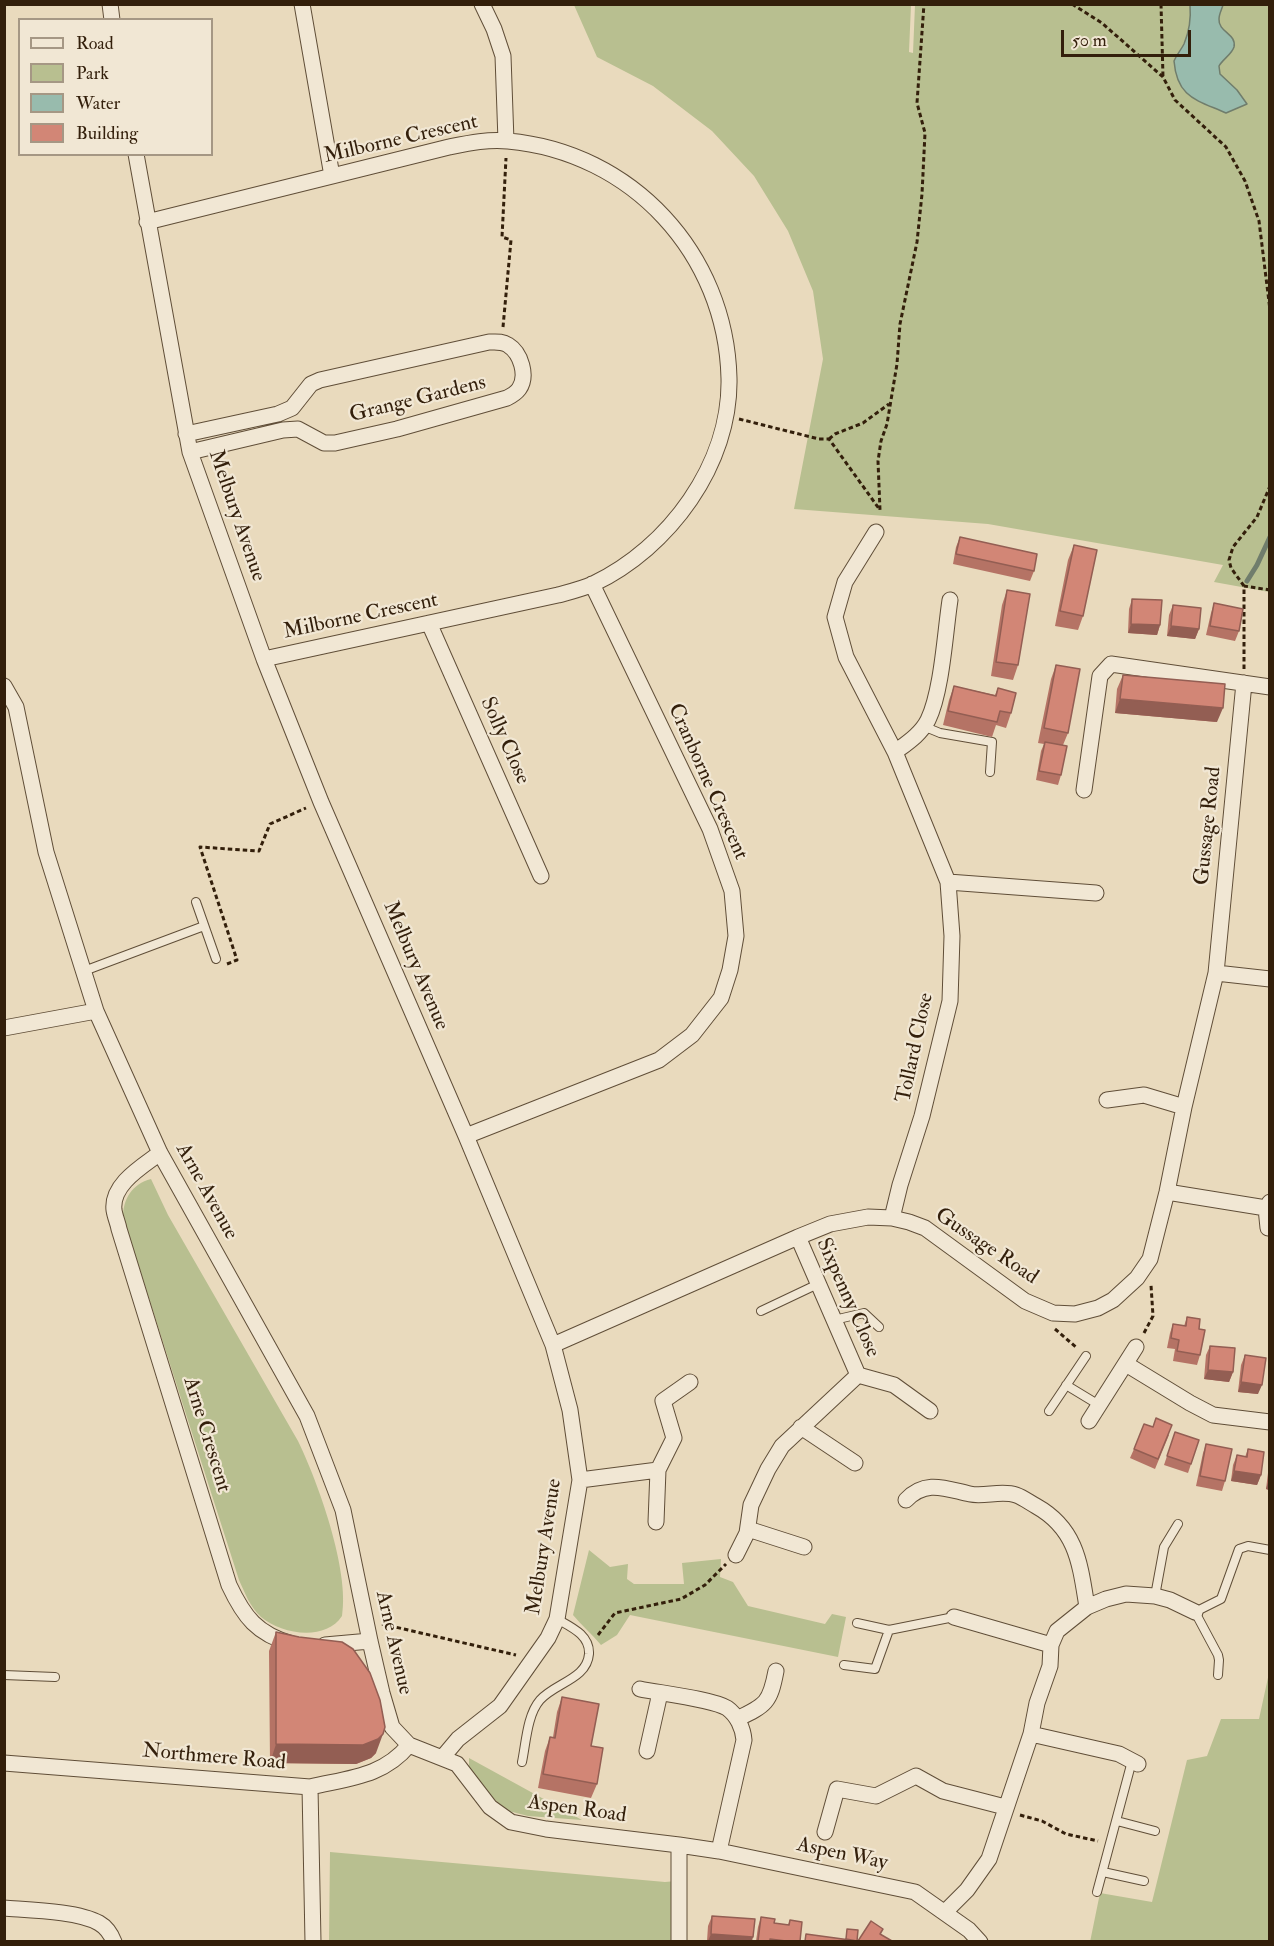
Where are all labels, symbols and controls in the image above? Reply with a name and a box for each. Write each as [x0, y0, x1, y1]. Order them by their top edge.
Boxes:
legend [18, 18, 213, 156]
scale bar [1064, 18, 1194, 56]
text: 50 m [1072, 29, 1107, 52]
text: Road [76, 32, 114, 55]
text: Park [76, 62, 109, 85]
text: Water [76, 92, 120, 115]
street label: Milborne Crescent [322, 110, 480, 170]
text: Building [76, 122, 138, 145]
street label: Grange Gardens [347, 371, 489, 429]
street label: Melbury Avenue [202, 447, 270, 585]
street label: Milborne Crescent [282, 588, 440, 646]
street label: Solly Close [474, 693, 534, 789]
street label: Cranborne Crescent [661, 700, 753, 864]
street label: Gussage Road [1190, 766, 1228, 886]
street label: Melbury Avenue [377, 898, 453, 1034]
street label: Tollard Close [892, 991, 940, 1105]
street label: Arne Avenue [169, 1140, 243, 1244]
street label: Gussage Road [930, 1203, 1042, 1291]
street label: Sixpenny Close [810, 1235, 884, 1361]
street label: Arne Crescent [177, 1374, 235, 1496]
street label: Melbury Avenue [522, 1477, 568, 1617]
street label: Arne Avenue [369, 1589, 417, 1697]
street label: Northmere Road [141, 1739, 287, 1777]
street label: Aspen Road [526, 1791, 628, 1829]
street label: Aspen Way [794, 1833, 890, 1877]

